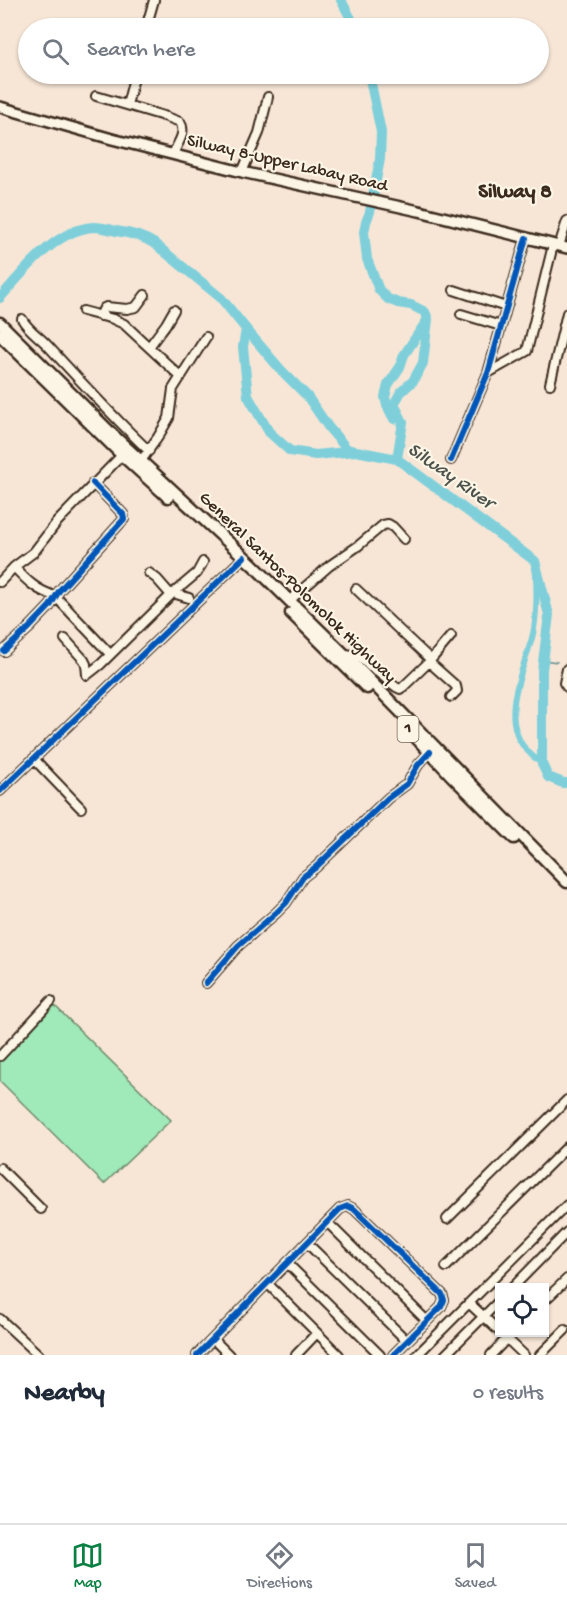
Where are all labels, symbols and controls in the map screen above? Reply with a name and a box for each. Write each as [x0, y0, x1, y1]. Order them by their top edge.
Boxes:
search box [18, 18, 549, 84]
icon: search [39, 35, 72, 68]
text: Search here [87, 38, 195, 64]
street label: Silway 8-Upper Labay Road [185, 131, 391, 198]
district label: Silway 8 [478, 181, 552, 206]
water label: Silway River [402, 439, 501, 517]
street label: General Santos-Polomolok Highway [194, 488, 400, 688]
road number: 1 [398, 716, 418, 742]
map controls [495, 1283, 549, 1337]
button: locate [495, 1283, 549, 1337]
text: Nearby [24, 1379, 105, 1410]
text: 0 results [473, 1383, 543, 1406]
tab: Map [71, 1539, 104, 1594]
tab: Directions [247, 1539, 312, 1594]
tab: Saved [455, 1539, 496, 1594]

